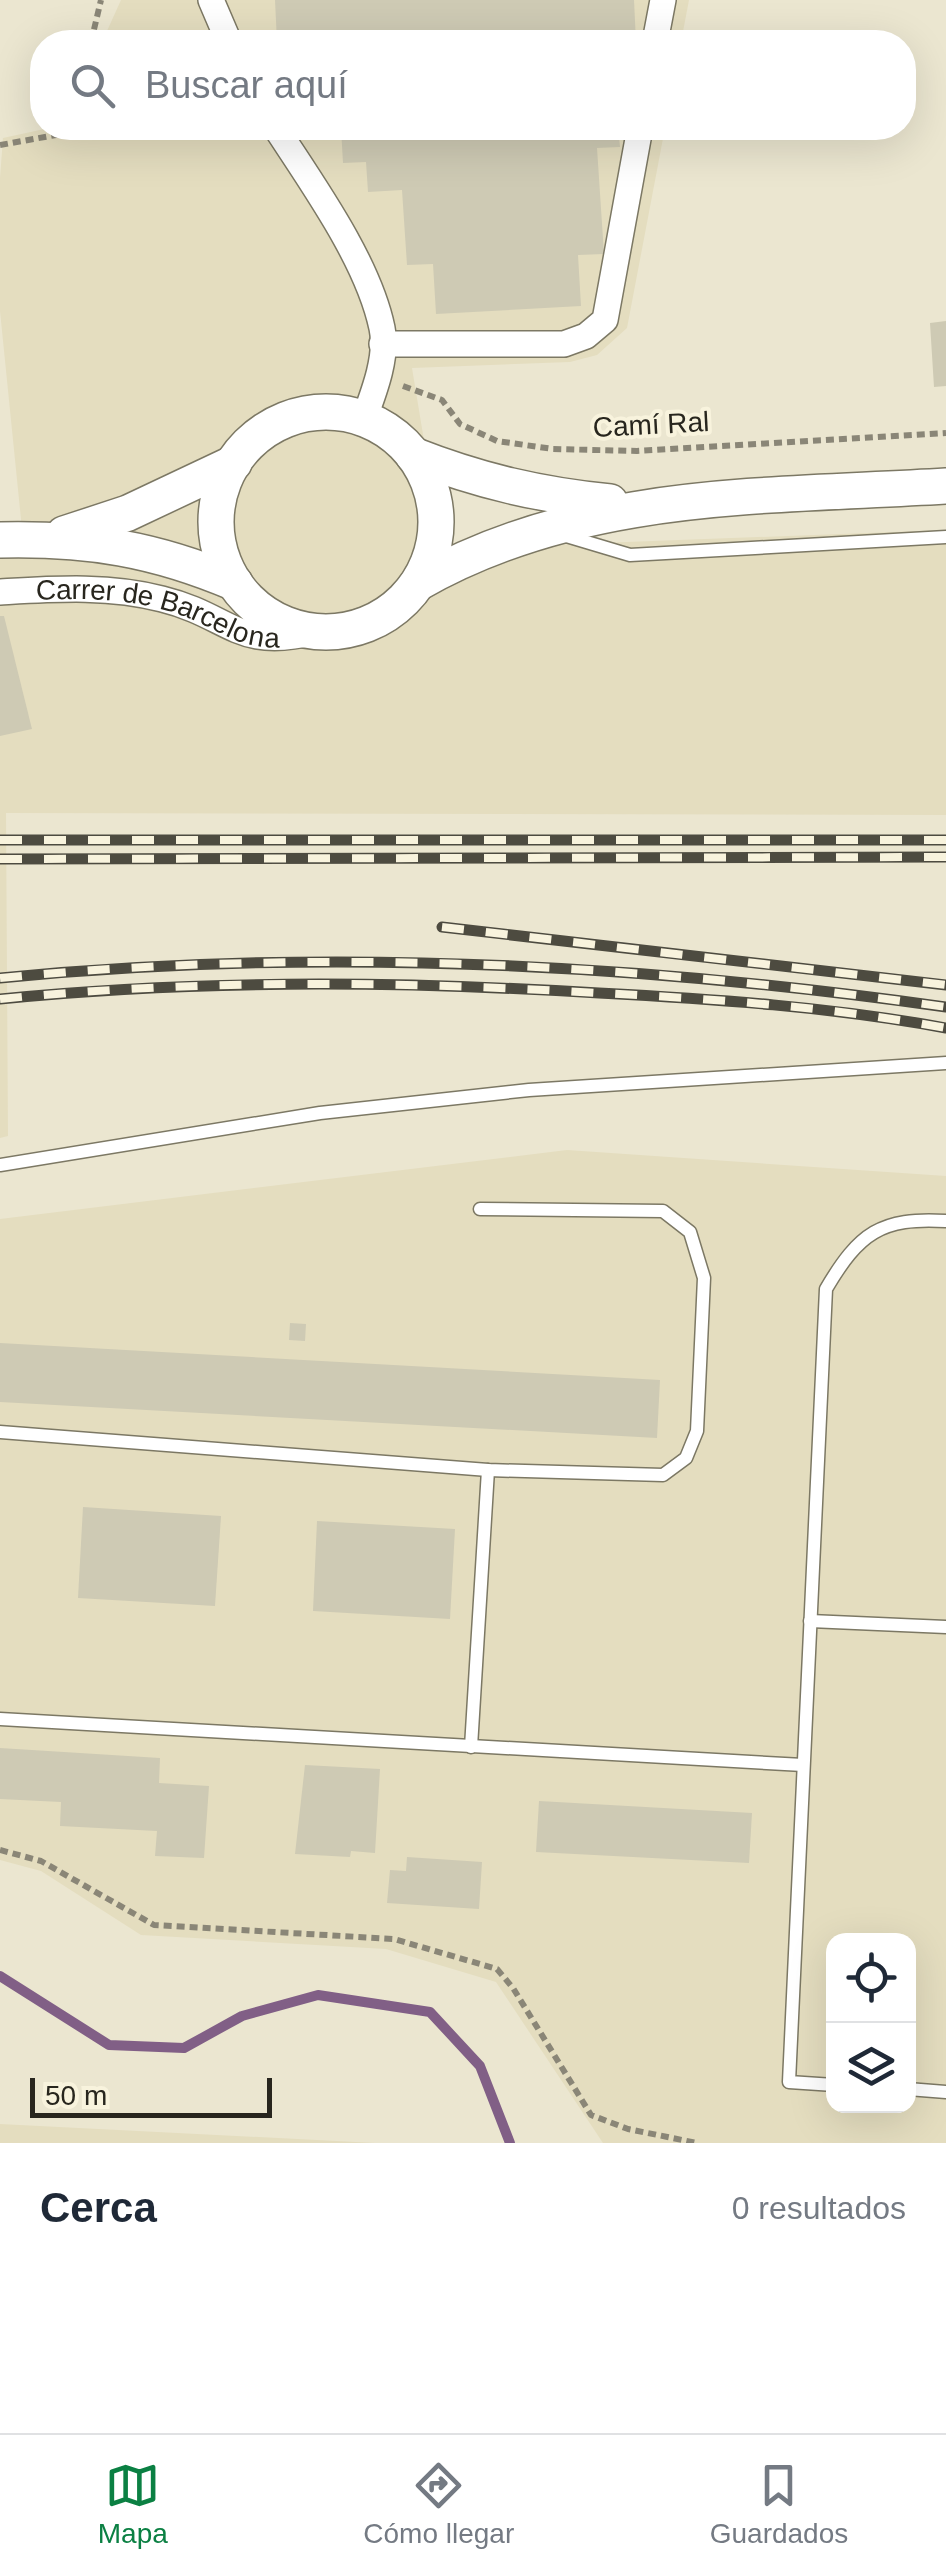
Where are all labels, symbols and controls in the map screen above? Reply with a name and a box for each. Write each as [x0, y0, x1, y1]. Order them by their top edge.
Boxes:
search box [30, 30, 916, 140]
icon: search [65, 58, 120, 113]
text: Buscar aquí [145, 64, 348, 106]
street label: Camí Ral [592, 406, 710, 443]
street label: Carrer de Barcelona [35, 574, 281, 654]
map controls [826, 1933, 916, 2113]
button: locate [826, 1933, 916, 2023]
button: layers [826, 2023, 916, 2113]
scale bar [30, 2073, 272, 2118]
text: 50 m [45, 2080, 107, 2111]
text: Cerca [40, 2184, 157, 2231]
text: 0 resultados [732, 2190, 906, 2226]
tab: Mapa [98, 2458, 168, 2550]
tab: Cómo llegar [363, 2458, 514, 2550]
tab: Guardados [710, 2458, 848, 2550]

